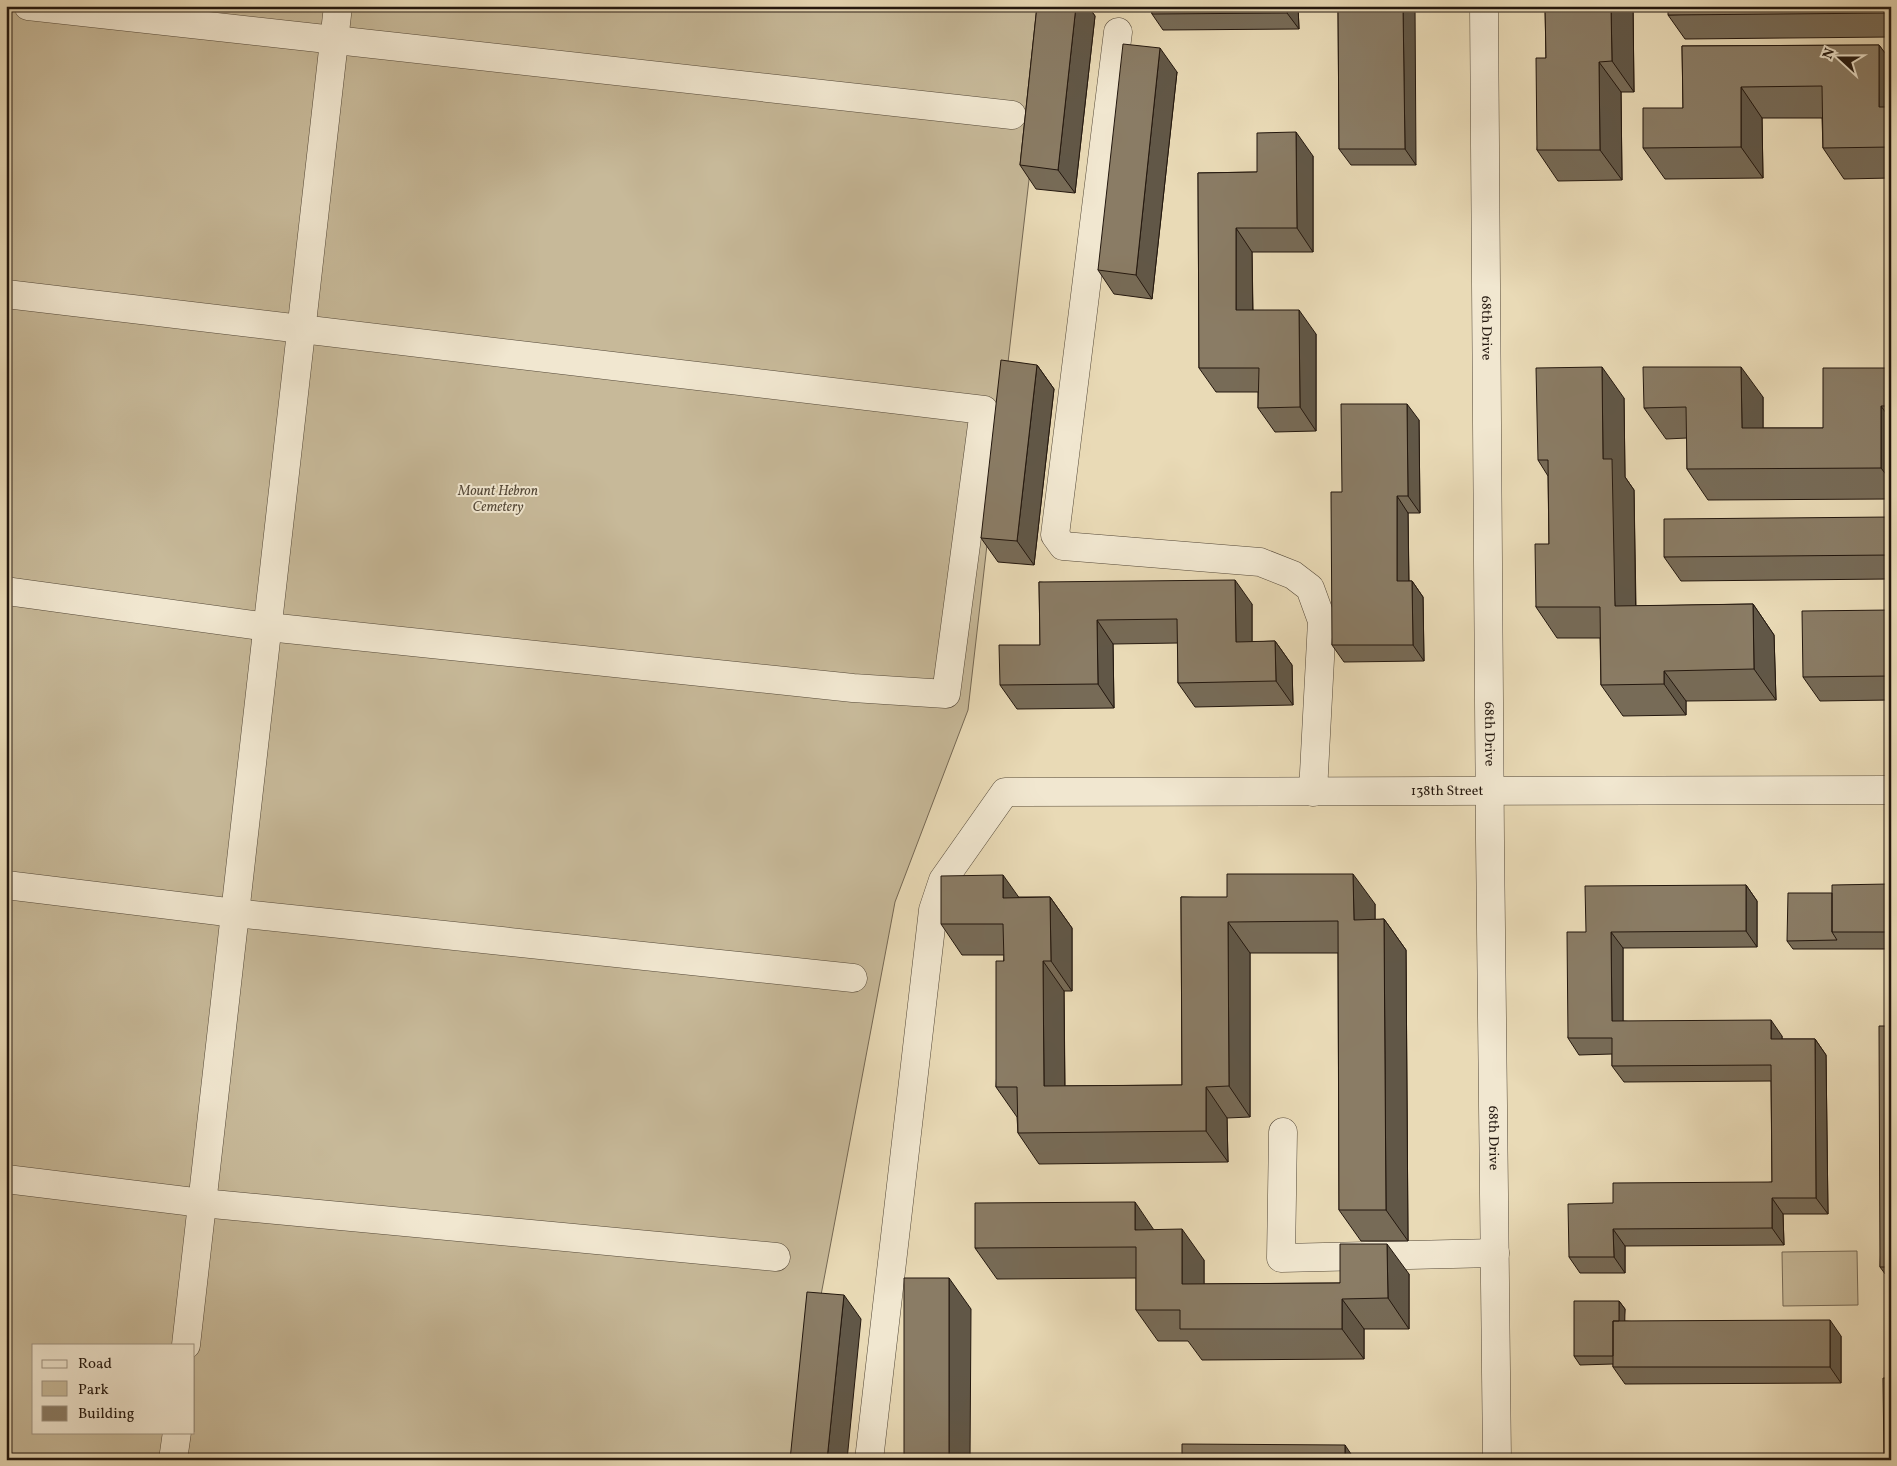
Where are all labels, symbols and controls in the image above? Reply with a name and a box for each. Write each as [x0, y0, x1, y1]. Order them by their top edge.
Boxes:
north arrow [1814, 32, 1864, 82]
text: N [1819, 46, 1840, 62]
street label: 68th Drive [1477, 296, 1496, 361]
park label: Mount Hebron Cemetery [457, 482, 538, 517]
street label: 68th Drive [1480, 702, 1499, 767]
street label: 138th Street [1411, 781, 1483, 801]
street label: 68th Drive [1484, 1106, 1503, 1171]
legend [32, 1344, 195, 1434]
text: Road [78, 1354, 112, 1375]
text: Park [78, 1380, 109, 1401]
text: Building [78, 1404, 135, 1425]

